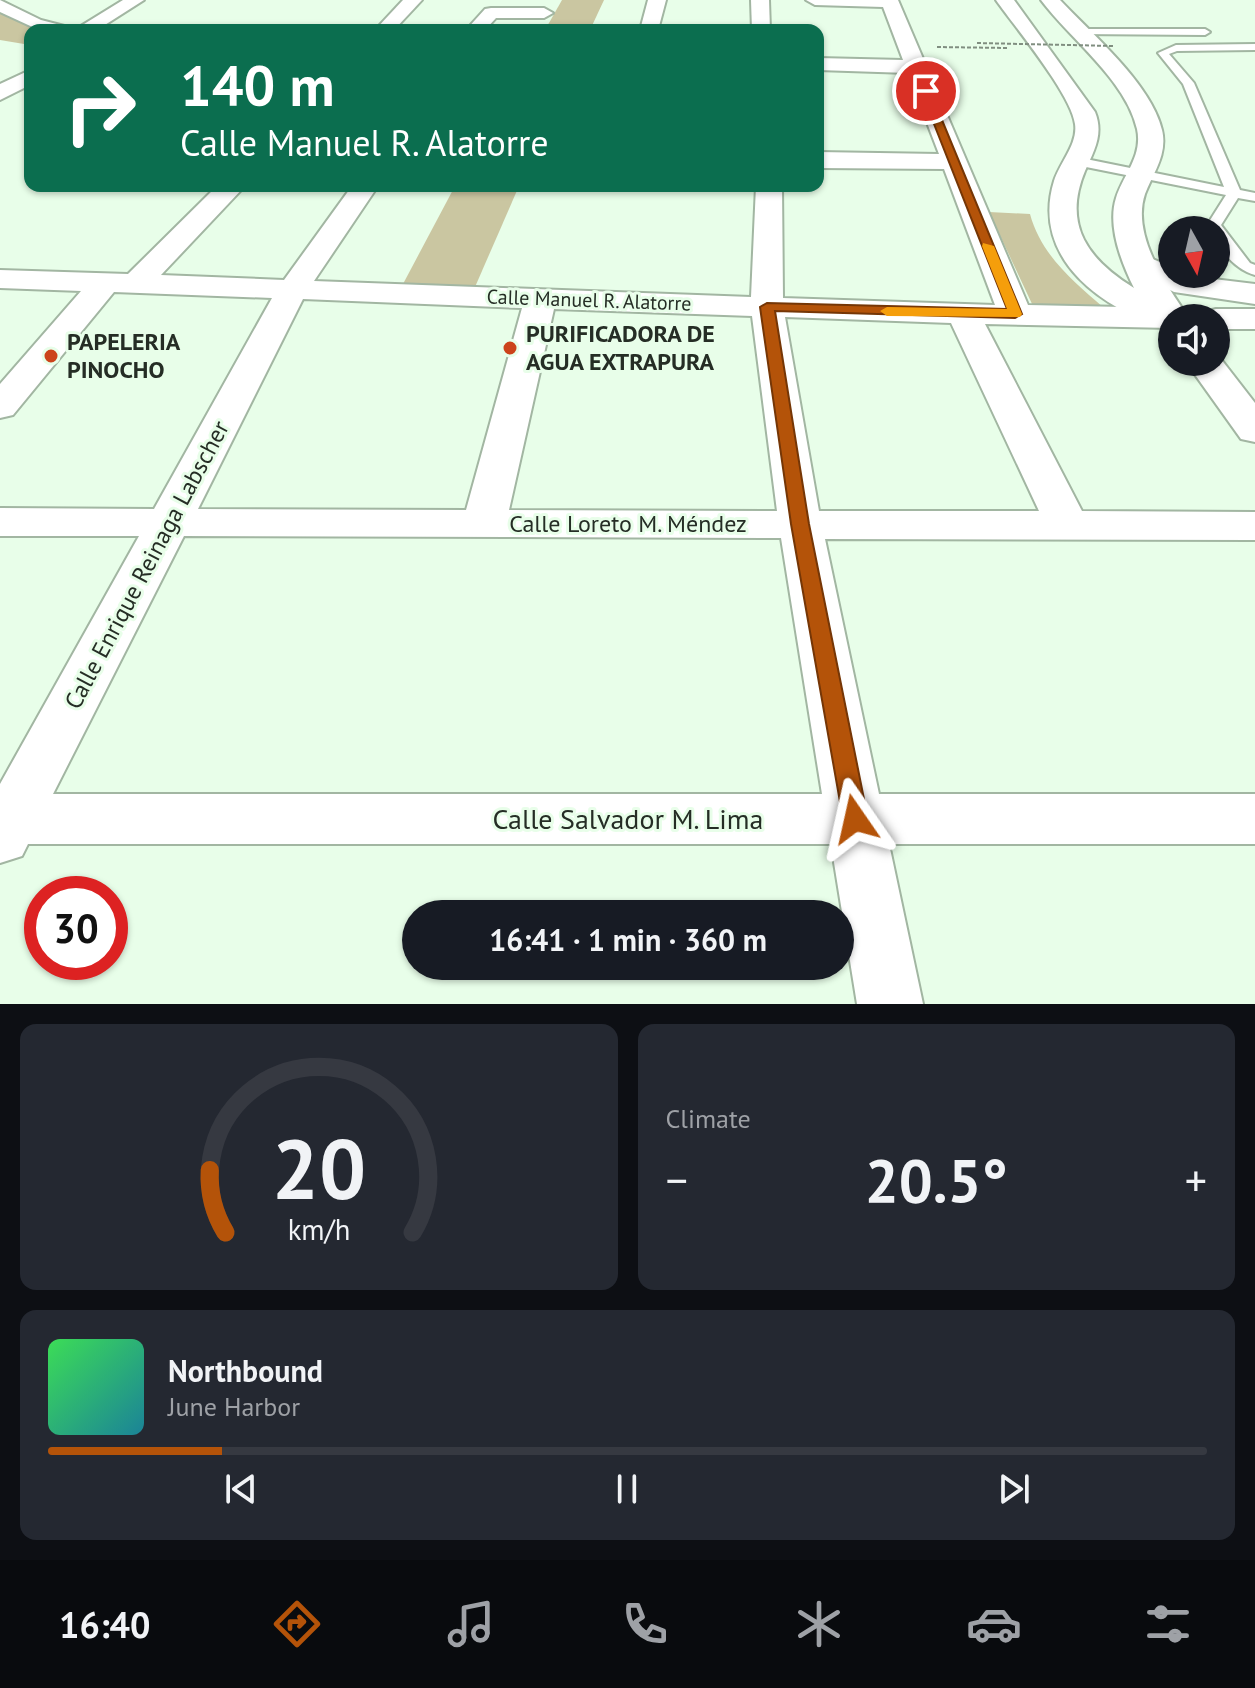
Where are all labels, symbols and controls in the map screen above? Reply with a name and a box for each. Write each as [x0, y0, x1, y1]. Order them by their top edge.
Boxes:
text: 140 m [180, 49, 335, 121]
icon: right [48, 56, 152, 160]
pin [892, 57, 960, 125]
icon: arrive [904, 69, 948, 113]
text: Calle Manuel R. Alatorre [180, 119, 549, 166]
north arrow [1158, 216, 1230, 288]
map controls [1158, 216, 1230, 376]
street label: Calle Manuel R. Alatorre [486, 283, 692, 317]
button: sound [1158, 304, 1230, 376]
place label: PURIFICADORA DE AGUA EXTRAPURA [526, 318, 715, 377]
place label: PAPELERIA PINOCHO [67, 326, 181, 385]
marker: PURIFICADORA DE AGUA EXTRAPURA [501, 339, 519, 357]
marker: PAPELERIA PINOCHO [42, 347, 60, 365]
street label: Calle Enrique Reinaga Labscher [57, 415, 236, 714]
street label: Calle Loreto M. Méndez [509, 508, 747, 539]
position arrow [813, 777, 897, 861]
street label: Calle Salvador M. Lima [493, 800, 763, 837]
speed limit sign: 30 [24, 876, 128, 980]
text: 16:41 · 1 min · 360 m [489, 920, 767, 959]
text: Climate [666, 1102, 751, 1135]
text: 20 [272, 1114, 366, 1222]
text: 20.5° [865, 1141, 1008, 1219]
text: − [666, 1151, 688, 1208]
text: + [1185, 1151, 1207, 1208]
text: km/h [287, 1211, 350, 1248]
text: Northbound [168, 1351, 323, 1390]
text: June Harbor [168, 1390, 300, 1423]
icon: previous [219, 1467, 263, 1511]
icon: pause [605, 1467, 649, 1511]
icon: next [992, 1467, 1036, 1511]
icon: directions [269, 1596, 325, 1652]
icon: music [443, 1596, 499, 1652]
icon: phone [617, 1596, 673, 1652]
icon: climate [791, 1596, 847, 1652]
icon: car [966, 1596, 1022, 1652]
icon: filters [1140, 1596, 1196, 1652]
text: 16:40 [59, 1601, 150, 1648]

